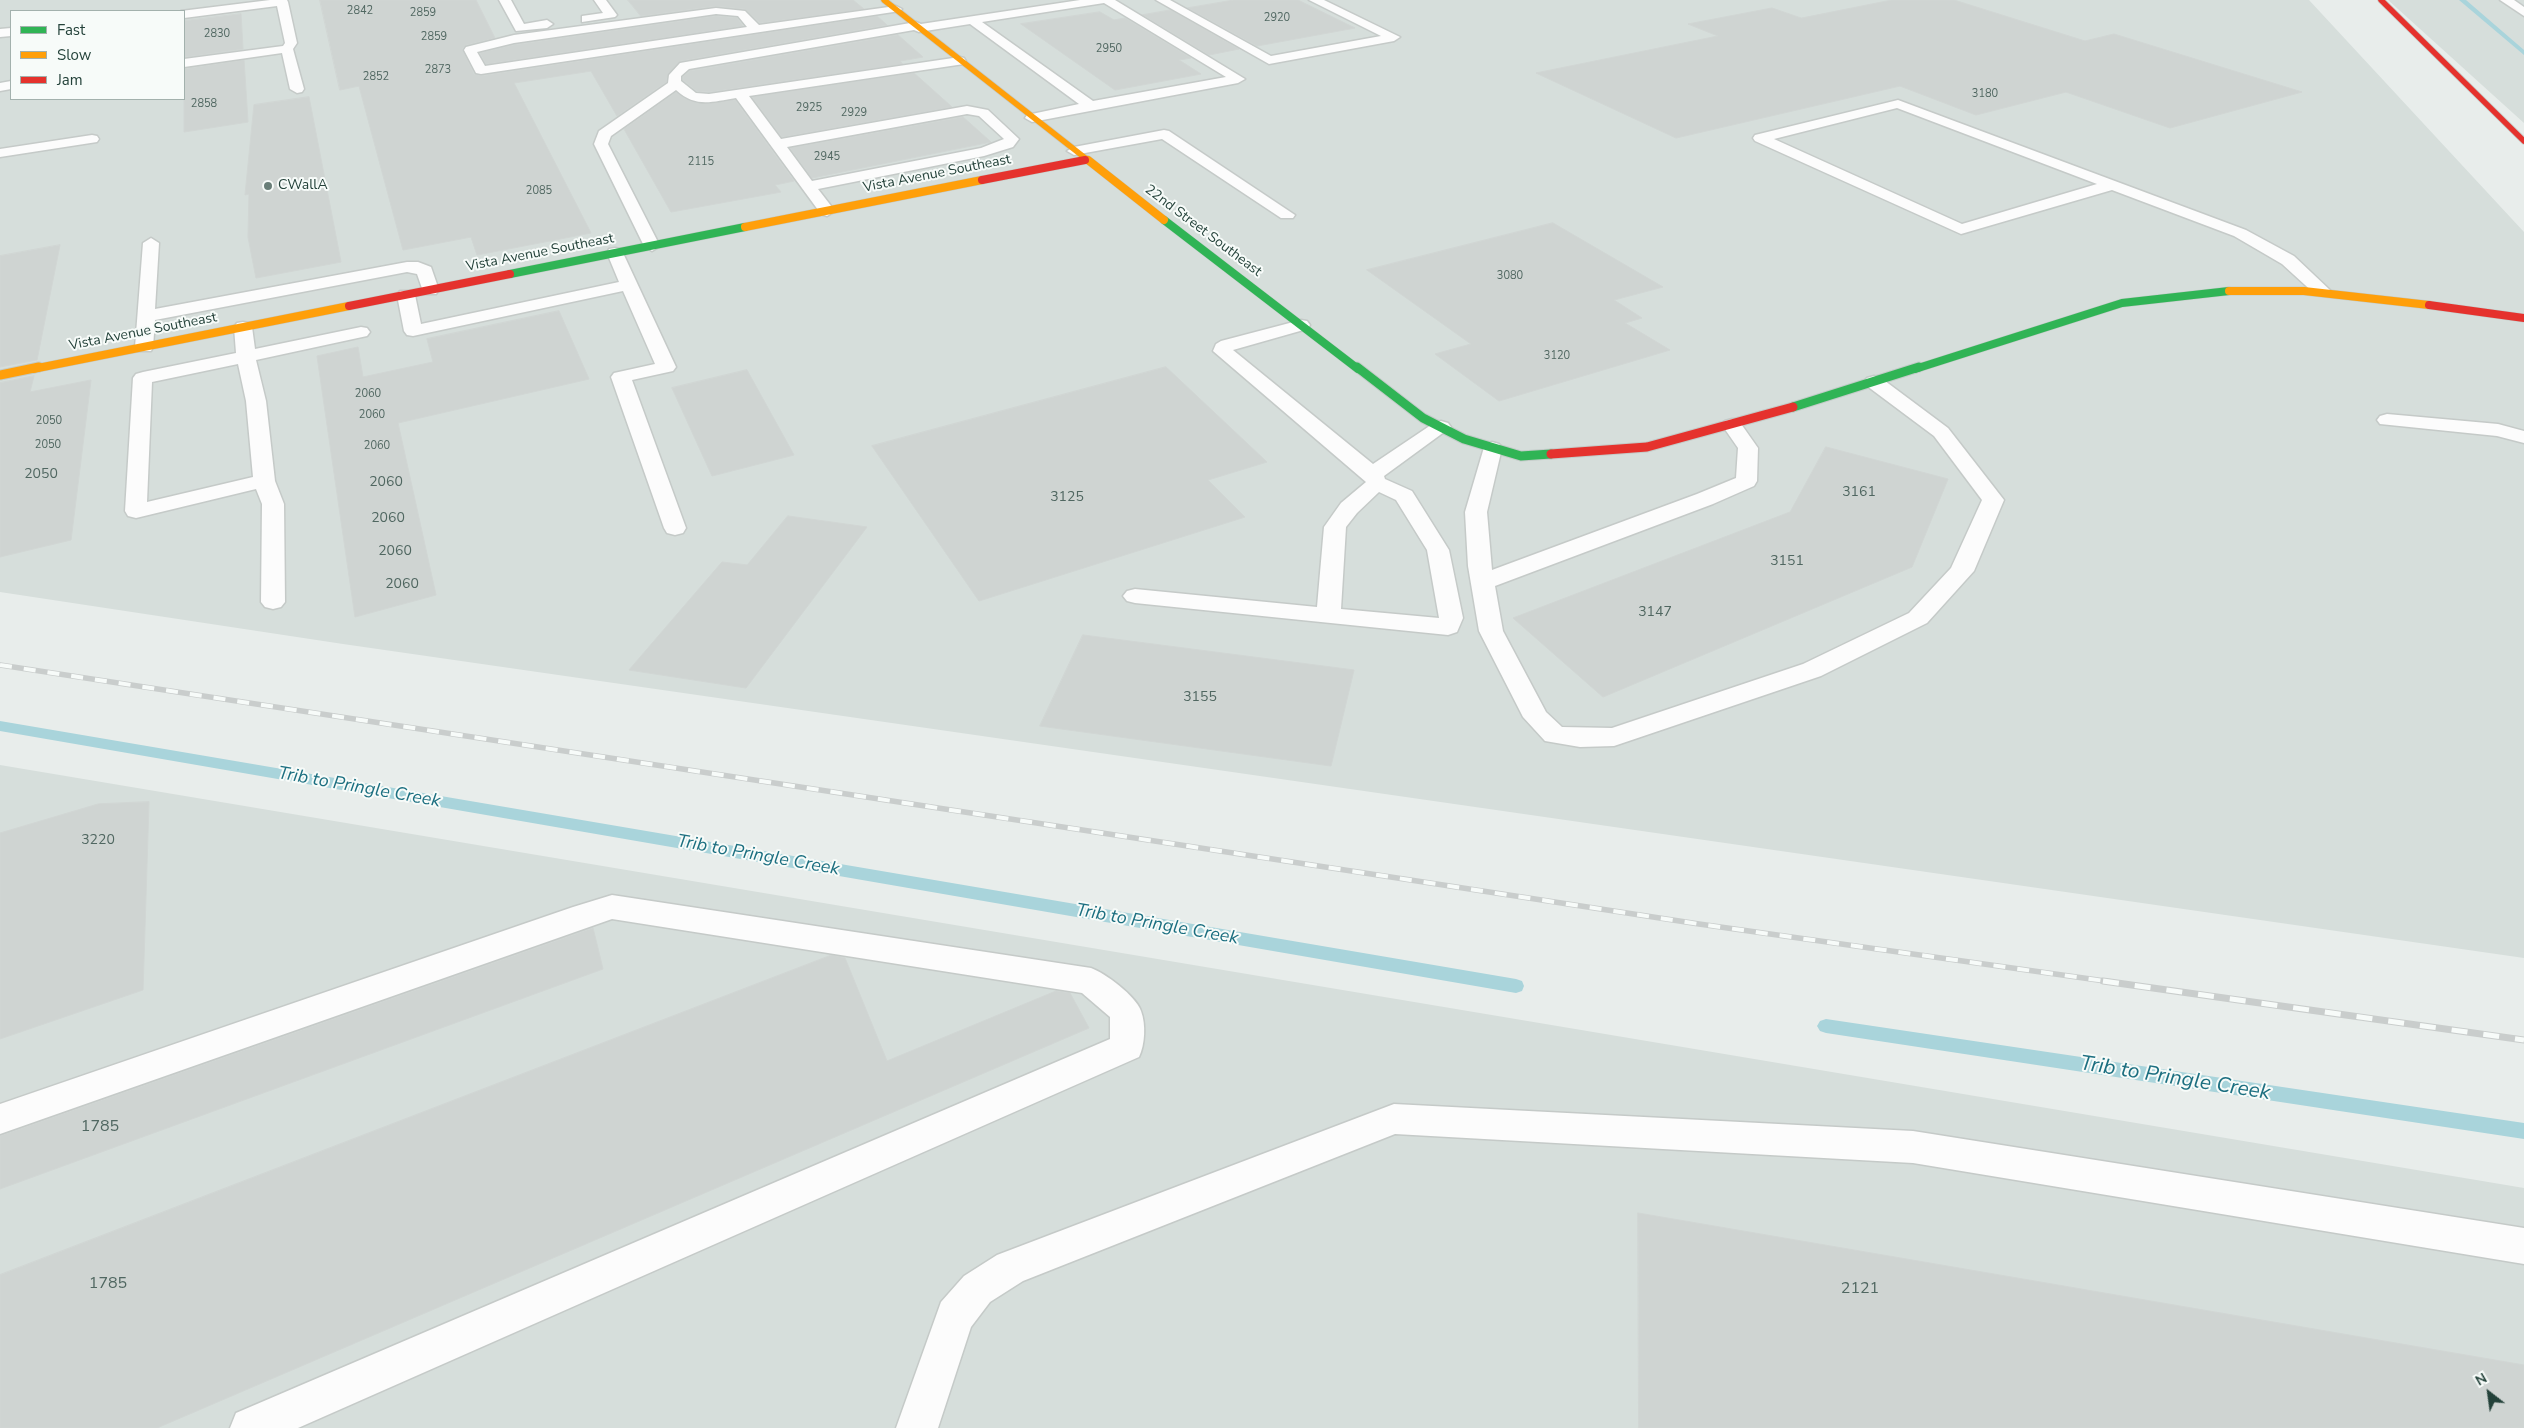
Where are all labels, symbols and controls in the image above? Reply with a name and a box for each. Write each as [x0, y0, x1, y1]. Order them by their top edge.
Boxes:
house number: 2842 [347, 4, 373, 18]
house number: 2859 [410, 6, 436, 20]
legend [10, 10, 185, 100]
house number: 2920 [1264, 11, 1290, 25]
text: Fast [57, 20, 85, 40]
house number: 2830 [204, 27, 230, 41]
house number: 2859 [421, 30, 447, 44]
house number: 2950 [1096, 42, 1122, 56]
text: Slow [57, 45, 91, 65]
house number: 2873 [425, 63, 451, 77]
text: Jam [57, 70, 83, 90]
house number: 2852 [363, 70, 389, 84]
house number: 3180 [1972, 87, 1998, 101]
house number: 2858 [191, 97, 217, 111]
house number: 2925 [796, 101, 822, 115]
house number: 2929 [841, 106, 867, 120]
house number: 2945 [814, 150, 840, 164]
street label: Vista Avenue Southeast [862, 151, 1012, 197]
house number: 2115 [688, 155, 714, 169]
place label: CWallA [278, 178, 328, 194]
marker: CWallA [262, 180, 274, 192]
street label: 22nd Street Southeast [1141, 182, 1265, 280]
house number: 2085 [526, 184, 552, 198]
street label: Vista Avenue Southeast [465, 230, 615, 276]
house number: 3080 [1497, 269, 1523, 283]
street label: Vista Avenue Southeast [68, 309, 218, 355]
house number: 3120 [1544, 349, 1570, 363]
house number: 2060 [355, 387, 381, 401]
house number: 2060 [359, 408, 385, 422]
house number: 2050 [36, 414, 62, 428]
house number: 2050 [35, 438, 61, 452]
house number: 2060 [364, 439, 390, 453]
house number: 2050 [24, 467, 58, 483]
house number: 2060 [369, 475, 403, 491]
house number: 3161 [1842, 485, 1876, 501]
house number: 3125 [1050, 490, 1084, 506]
house number: 2060 [371, 511, 405, 527]
house number: 2060 [378, 544, 412, 560]
house number: 3151 [1770, 554, 1804, 570]
house number: 2060 [385, 577, 419, 593]
house number: 3147 [1638, 605, 1672, 621]
house number: 3155 [1183, 690, 1217, 706]
water label: Trib to Pringle Creek [276, 763, 442, 813]
water label: Trib to Pringle Creek [675, 831, 841, 881]
house number: 3220 [81, 833, 115, 849]
water label: Trib to Pringle Creek [1074, 900, 1240, 950]
water label: Trib to Pringle Creek [2078, 1052, 2272, 1106]
house number: 1785 [81, 1117, 119, 1137]
house number: 1785 [89, 1274, 127, 1294]
house number: 2121 [1841, 1279, 1879, 1299]
north arrow [2464, 1368, 2514, 1418]
text: N [2472, 1369, 2491, 1390]

